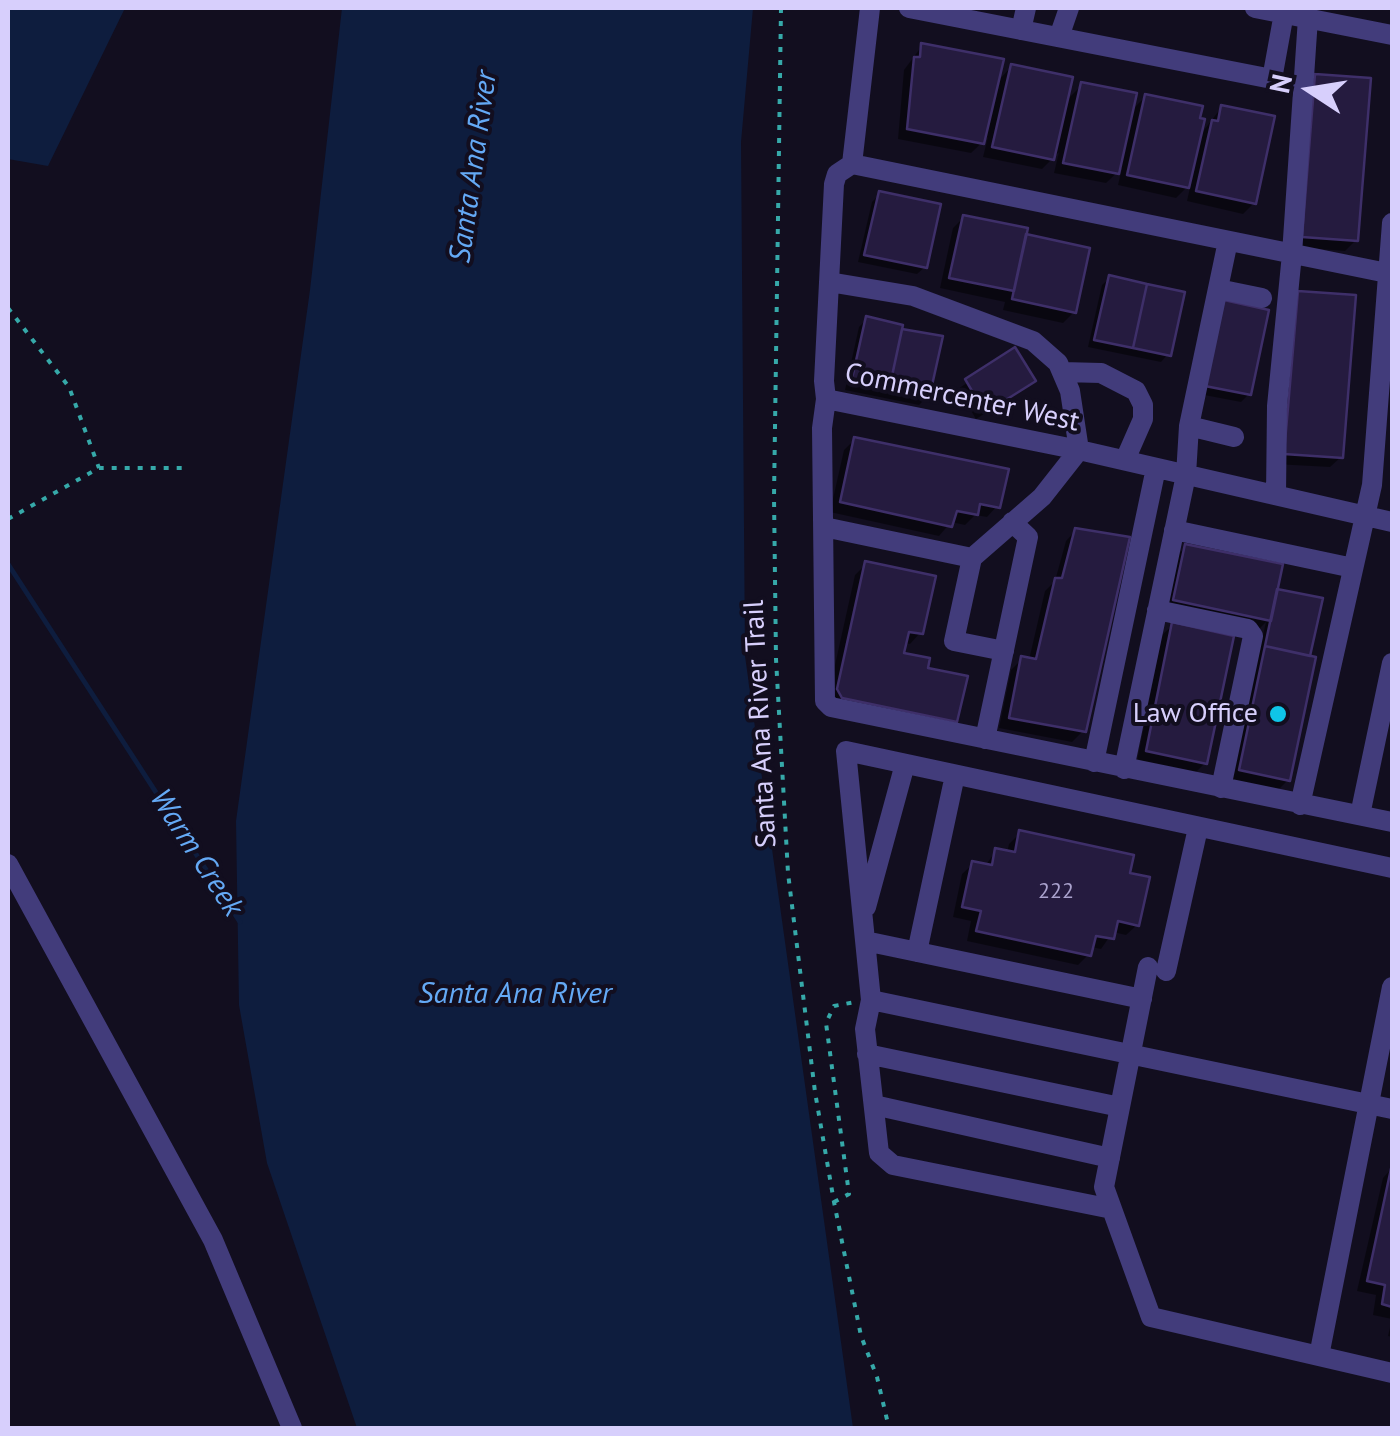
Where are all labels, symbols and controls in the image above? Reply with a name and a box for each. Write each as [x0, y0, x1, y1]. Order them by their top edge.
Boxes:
north arrow [1260, 40, 1360, 140]
water label: Santa Ana River [443, 69, 505, 265]
text: N [1260, 71, 1300, 97]
street label: Commercenter West [842, 357, 1082, 439]
street label: Santa Ana River Trail [738, 599, 784, 849]
place label: Law Office [1133, 697, 1258, 731]
marker: Law Office [1267, 703, 1289, 725]
water label: Warm Creek [142, 783, 250, 923]
house number: 222 [1038, 879, 1074, 905]
water label: Santa Ana River [418, 976, 612, 1012]

